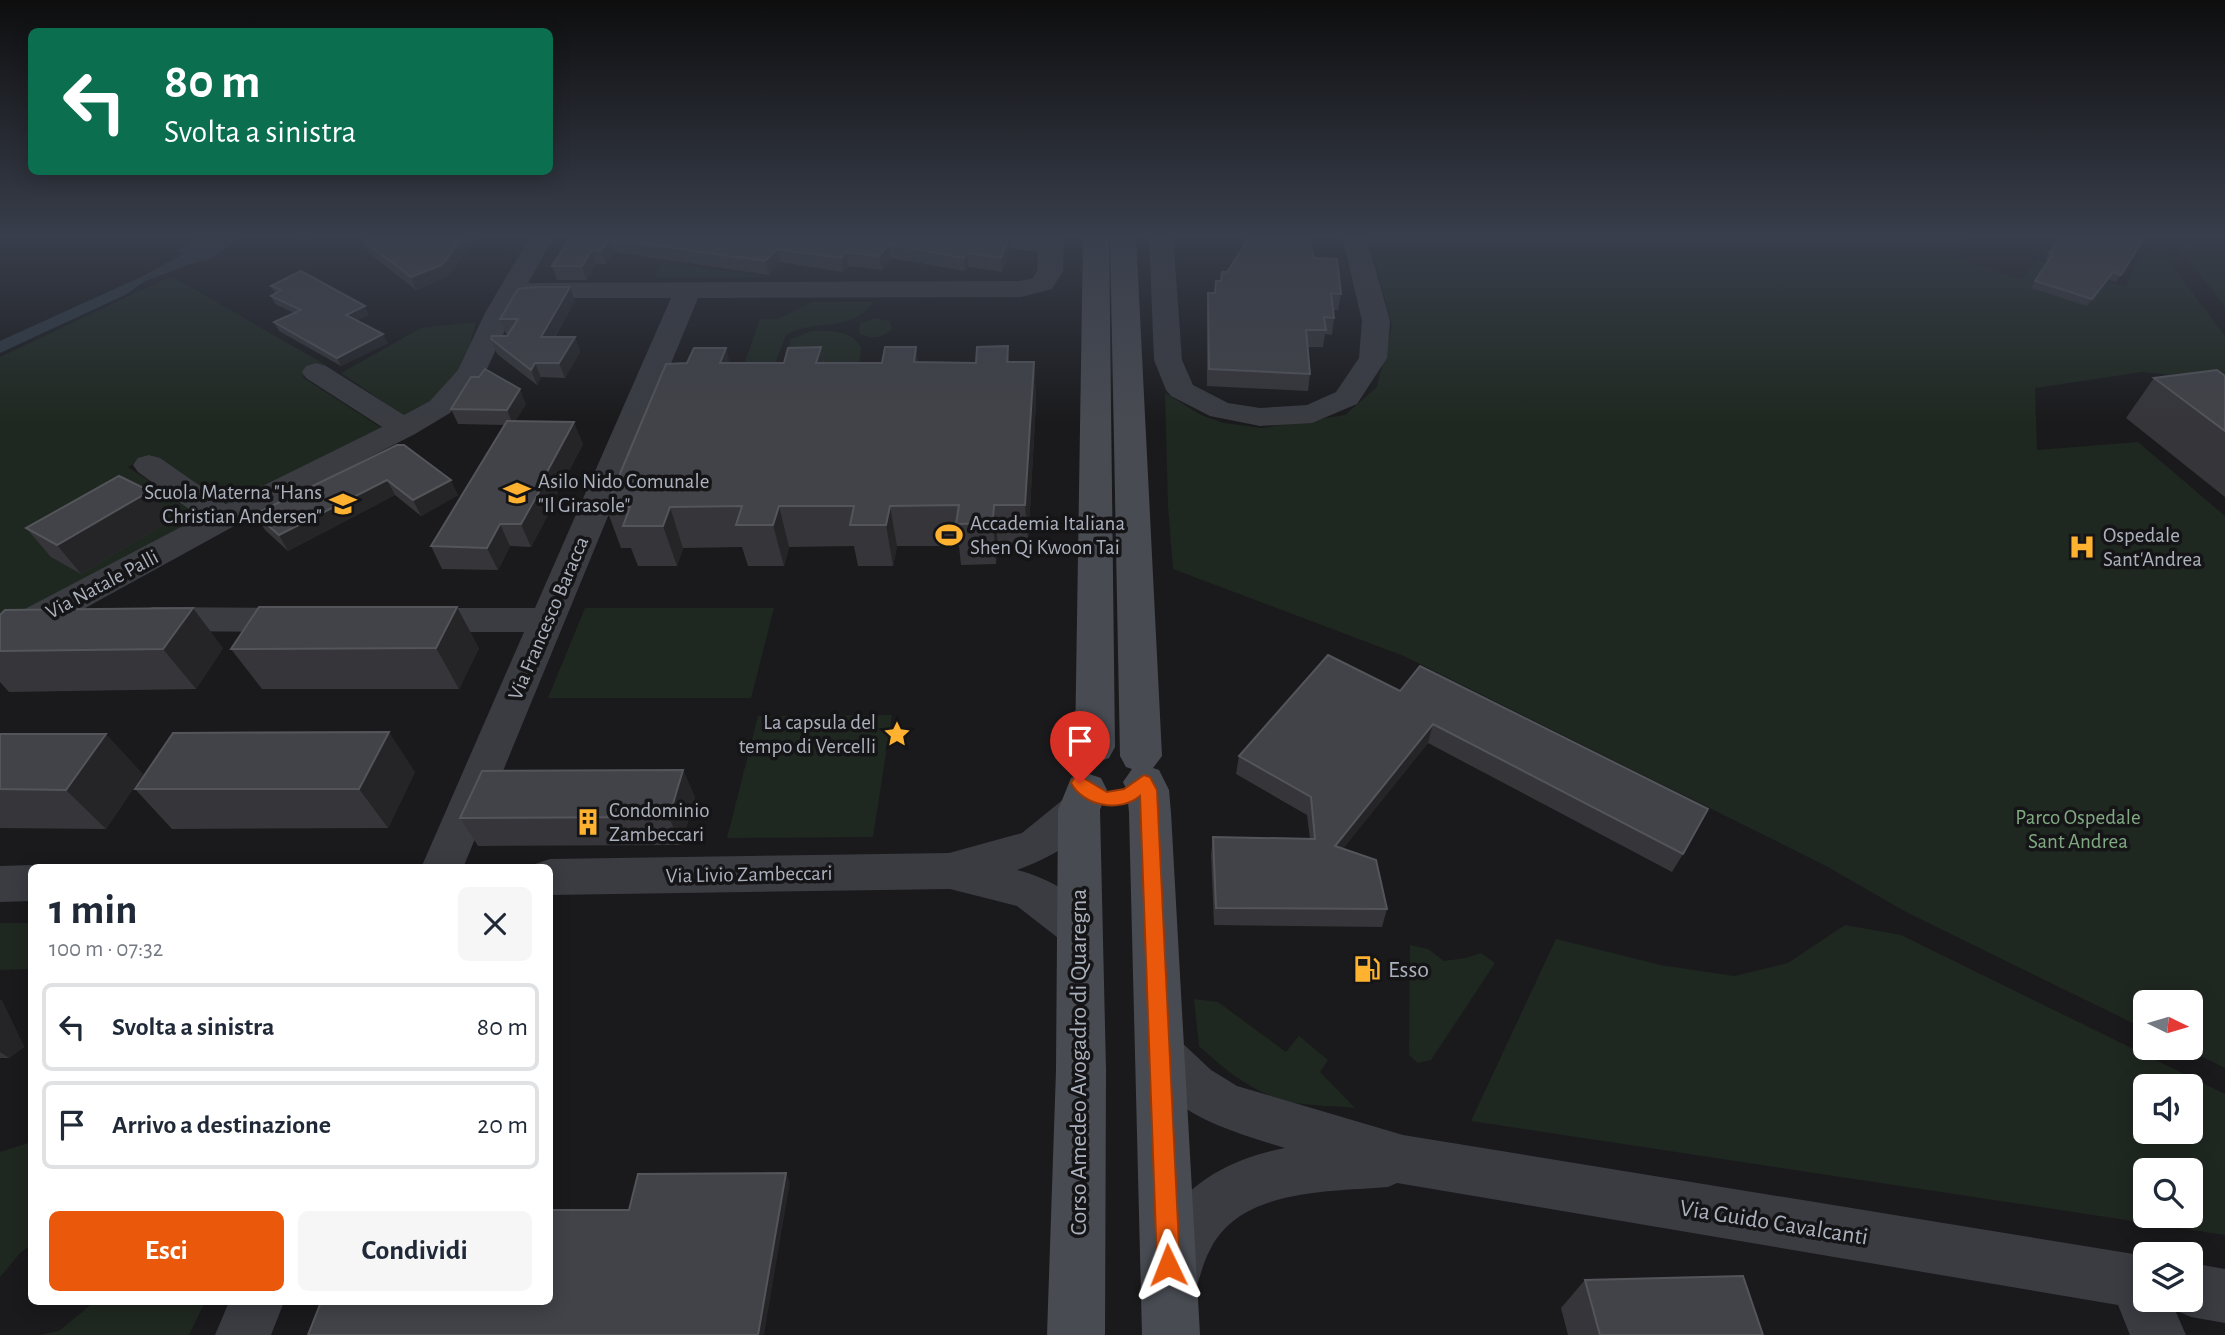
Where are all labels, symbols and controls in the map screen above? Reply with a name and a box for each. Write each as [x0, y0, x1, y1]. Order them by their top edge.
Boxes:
icon: left [49, 56, 140, 147]
text: 80 m [164, 58, 261, 107]
text: Svolta a sinistra [164, 116, 356, 148]
place label: Asilo Nido Comunale "Il Girasole" [538, 471, 709, 516]
school or university icon: Asilo Nido Comunale "Il Girasole" [502, 478, 532, 508]
place label: Scuola Materna "Hans Christian Andersen" [144, 482, 322, 527]
school or university icon: Scuola Materna "Hans Christian Andersen" [328, 489, 358, 519]
place label: Accademia Italiana Shen Qi Kwoon Tai [970, 513, 1125, 558]
sports icon: Accademia Italiana Shen Qi Kwoon Tai [934, 520, 964, 550]
place label: Ospedale Sant'Andrea [2103, 525, 2202, 570]
hospital icon: Ospedale Sant'Andrea [2067, 532, 2097, 562]
street label: Via Francesco Baracca [505, 533, 593, 703]
street label: Via Natale Palli [43, 546, 162, 623]
pin [1050, 711, 1110, 783]
place label: La capsula del tempo di Vercelli [739, 712, 876, 757]
place icon: La capsula del tempo di Vercelli [882, 719, 912, 749]
icon: arrive [1061, 722, 1099, 760]
place label: Condominio Zambeccari [609, 800, 710, 845]
building icon: Condominio Zambeccari [573, 807, 603, 837]
park label: Parco Ospedale Sant Andrea [2015, 807, 2141, 852]
street label: Via Livio Zambeccari [665, 863, 833, 886]
button: close [458, 887, 532, 961]
text: 1 min [49, 889, 138, 931]
street label: Corso Amedeo Avogadro di Quaregna [1067, 889, 1091, 1235]
text: 100 m · 07:32 [49, 938, 163, 961]
fuel station icon: Esso [1352, 954, 1382, 984]
place label: Esso [1388, 958, 1429, 982]
north arrow [2133, 990, 2203, 1060]
map controls [2133, 990, 2203, 1312]
icon: left [53, 1008, 91, 1046]
text: Svolta a sinistra [112, 1014, 274, 1040]
text: 80 m [477, 1014, 528, 1040]
button: sound [2133, 1074, 2203, 1144]
icon: arrive [53, 1106, 91, 1144]
text: Arrivo a destinazione [112, 1112, 331, 1138]
text: 20 m [477, 1112, 528, 1138]
button: search [2133, 1158, 2203, 1228]
street label: Via Guido Cavalcanti [1678, 1196, 1870, 1250]
button: Esci [49, 1211, 284, 1291]
button: Condividi [298, 1211, 532, 1291]
position arrow [1131, 1228, 1205, 1302]
button: layers [2133, 1242, 2203, 1312]

